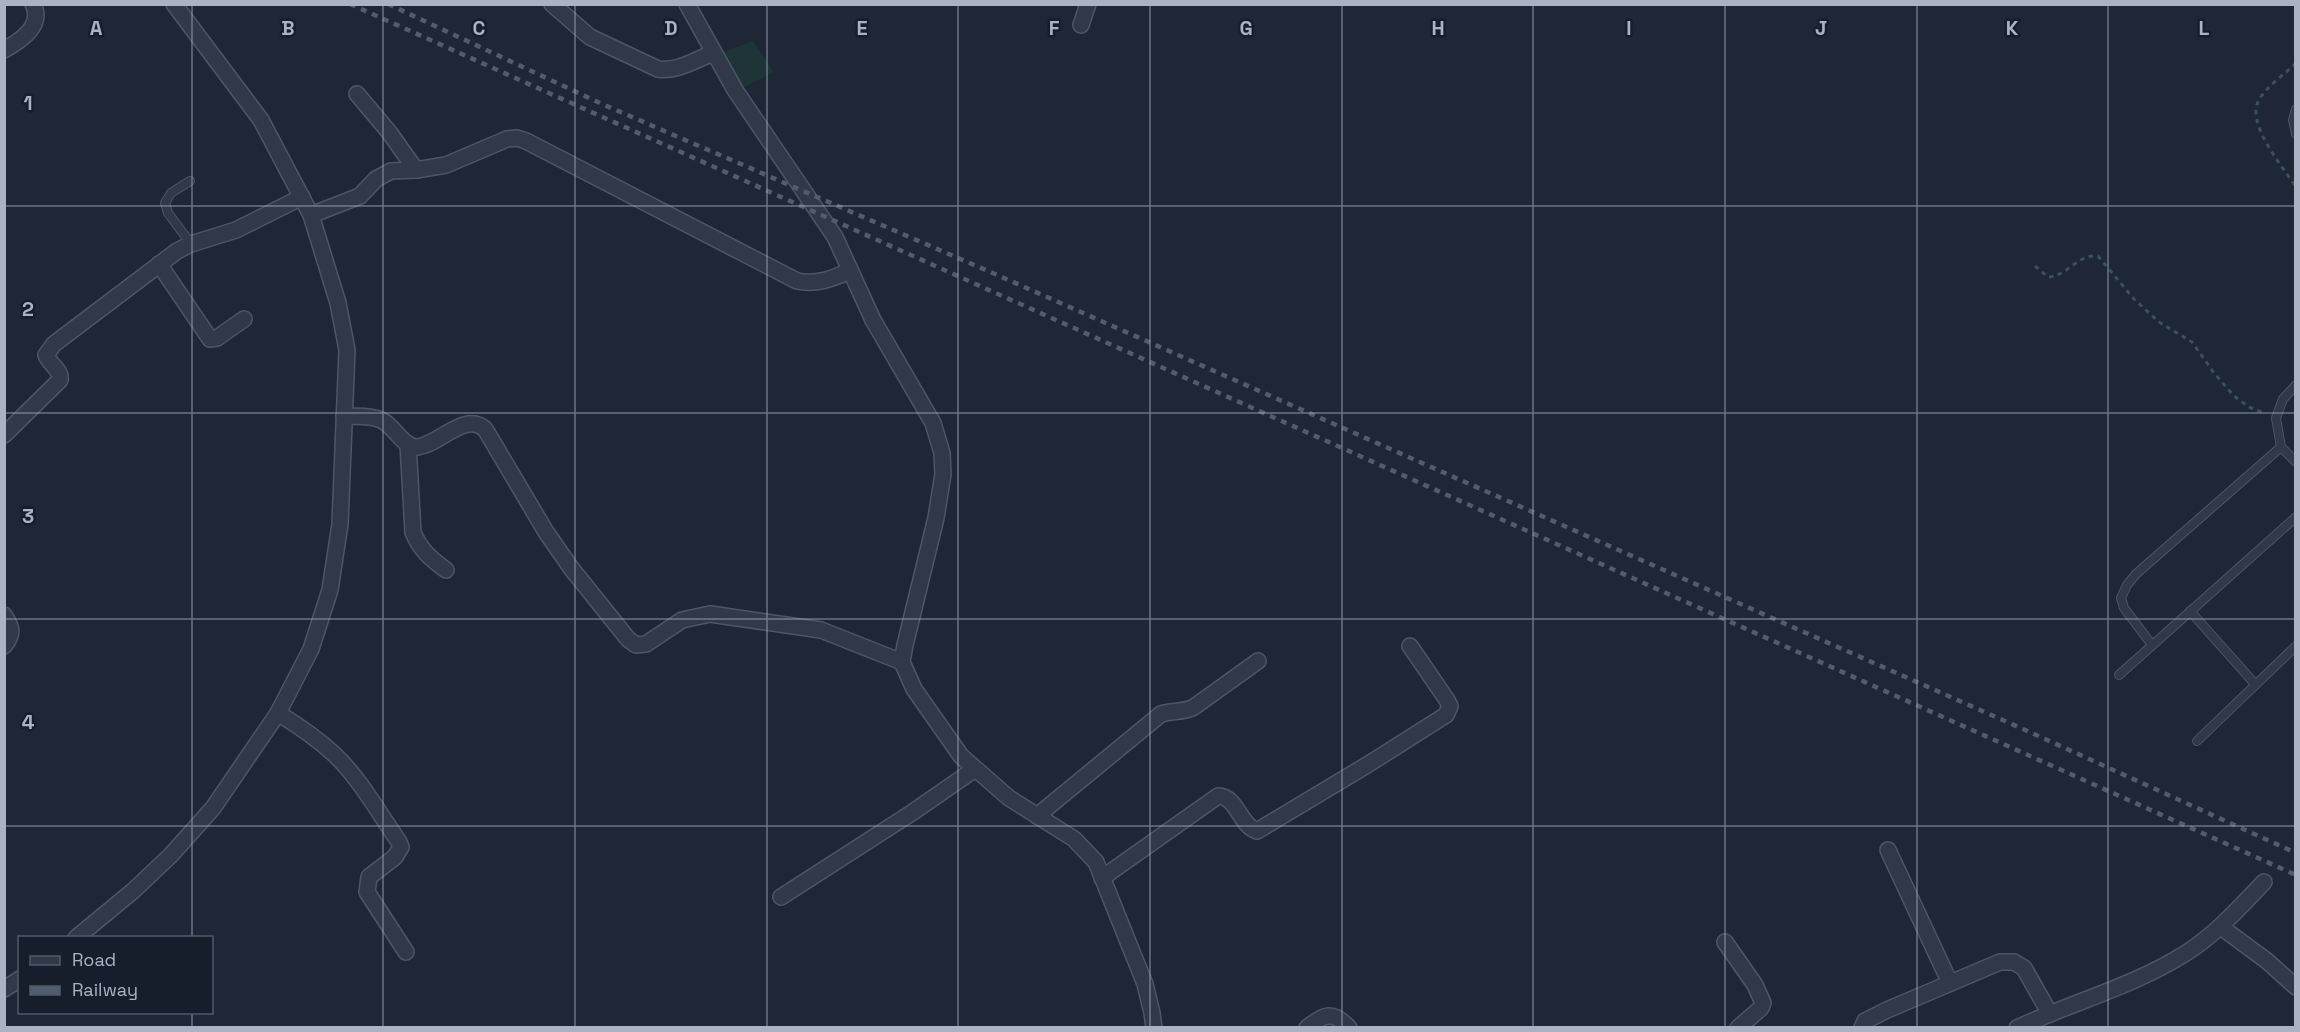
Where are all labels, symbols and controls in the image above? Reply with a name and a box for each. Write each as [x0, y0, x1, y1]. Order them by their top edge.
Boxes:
text: A [90, 15, 103, 41]
text: B [281, 15, 295, 41]
text: C [473, 15, 486, 41]
text: D [664, 15, 678, 41]
text: E [856, 15, 868, 41]
text: F [1049, 15, 1060, 41]
text: G [1239, 15, 1253, 41]
text: H [1431, 15, 1445, 41]
text: I [1626, 15, 1632, 41]
text: J [1815, 15, 1827, 41]
text: K [2006, 15, 2019, 41]
text: L [2199, 15, 2210, 41]
text: 1 [23, 90, 33, 116]
text: 2 [22, 296, 34, 322]
text: 3 [22, 503, 34, 529]
text: 4 [22, 709, 35, 735]
legend [18, 936, 213, 1014]
text: Road [72, 948, 116, 971]
text: Railway [72, 978, 138, 1001]

